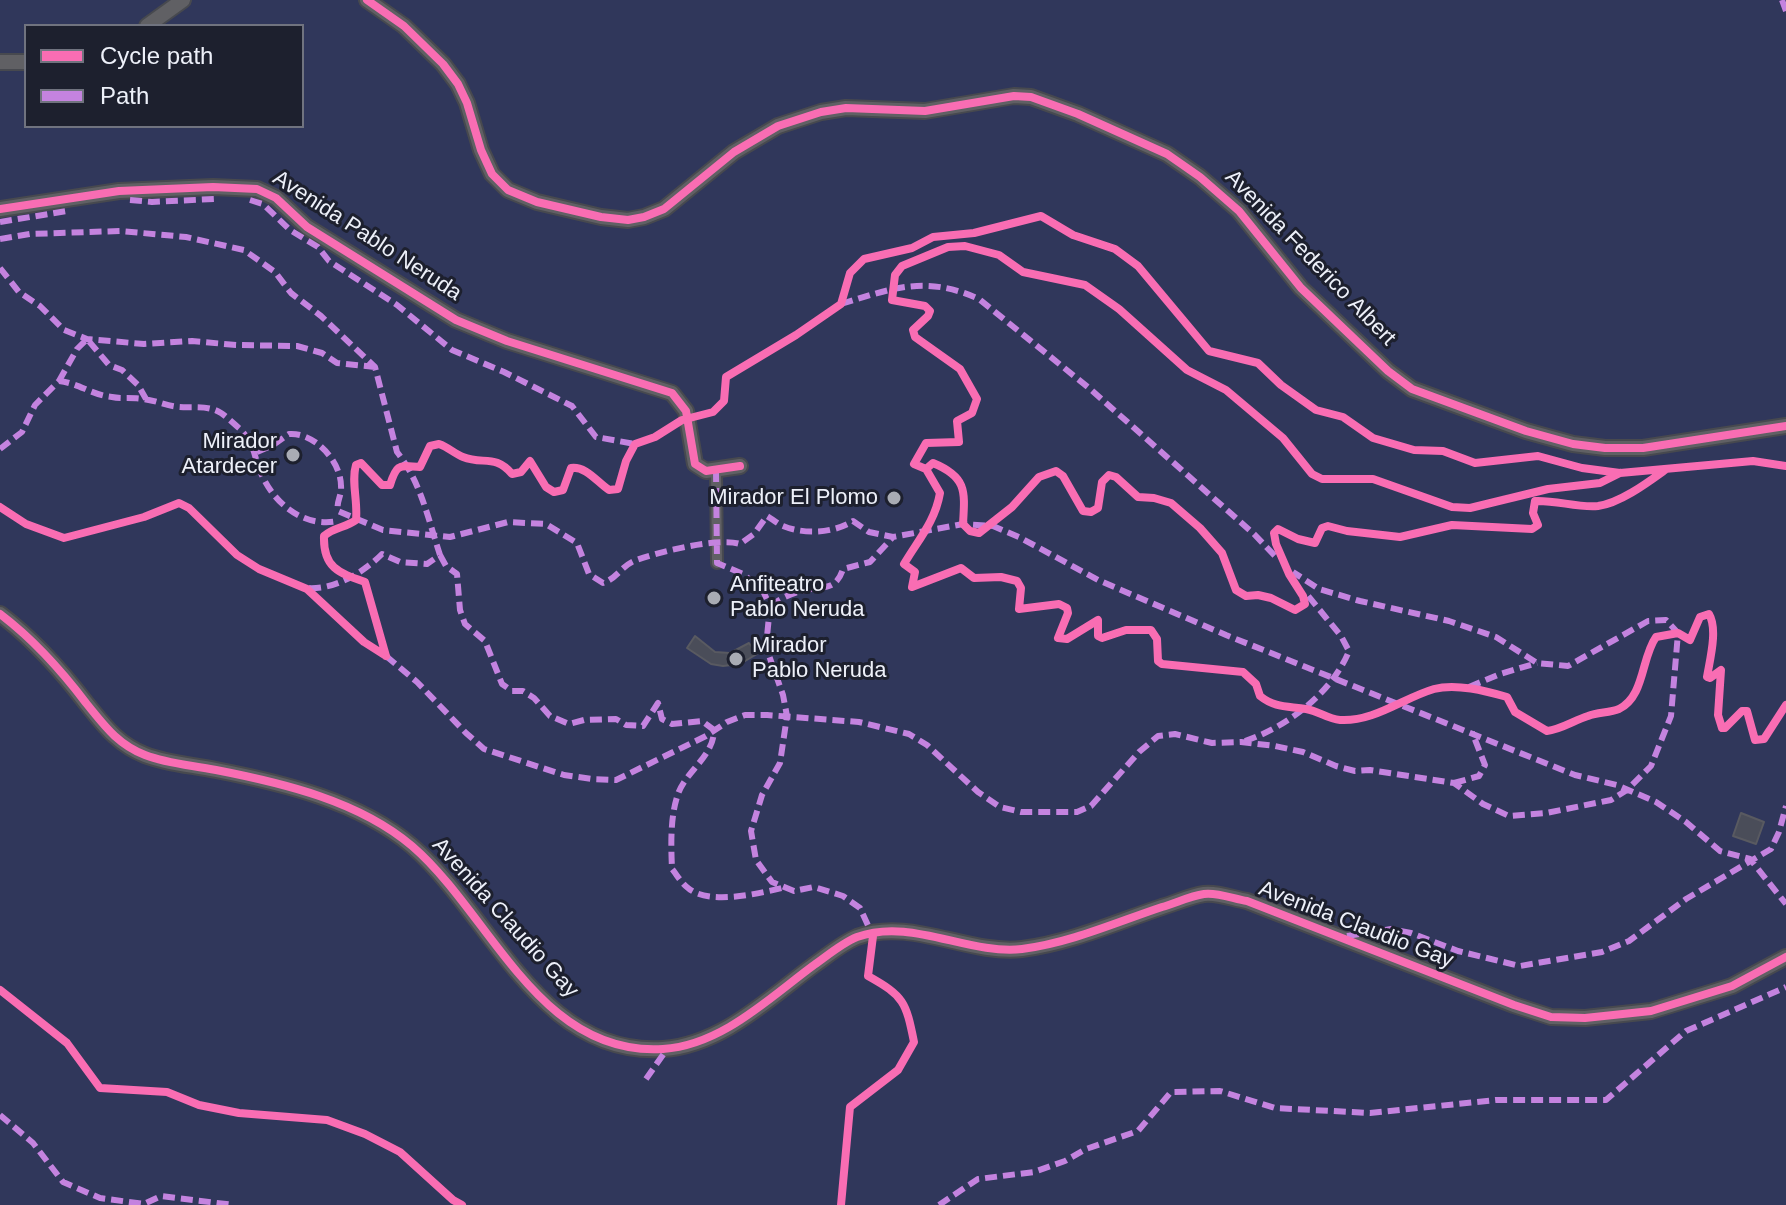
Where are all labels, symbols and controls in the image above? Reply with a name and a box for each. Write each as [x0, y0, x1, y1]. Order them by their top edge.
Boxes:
legend [24, 24, 304, 128]
text: Cycle path [100, 42, 213, 69]
text: Path [100, 82, 149, 109]
street label: Avenida Pablo Neruda [268, 165, 466, 307]
street label: Avenida Federico Albert [1219, 165, 1401, 351]
place label: Mirador Atardecer [182, 429, 277, 480]
marker: Mirador Atardecer [284, 446, 302, 464]
place label: Mirador El Plomo [709, 485, 878, 511]
marker: Mirador El Plomo [885, 489, 903, 507]
place label: Anfiteatro Pablo Neruda [730, 572, 865, 624]
marker: Anfiteatro Pablo Neruda [705, 589, 723, 607]
place label: Mirador Pablo Neruda [752, 633, 887, 684]
marker: Mirador Pablo Neruda [727, 650, 745, 668]
street label: Avenida Claudio Gay [426, 833, 584, 1003]
street label: Avenida Claudio Gay [1255, 876, 1457, 974]

